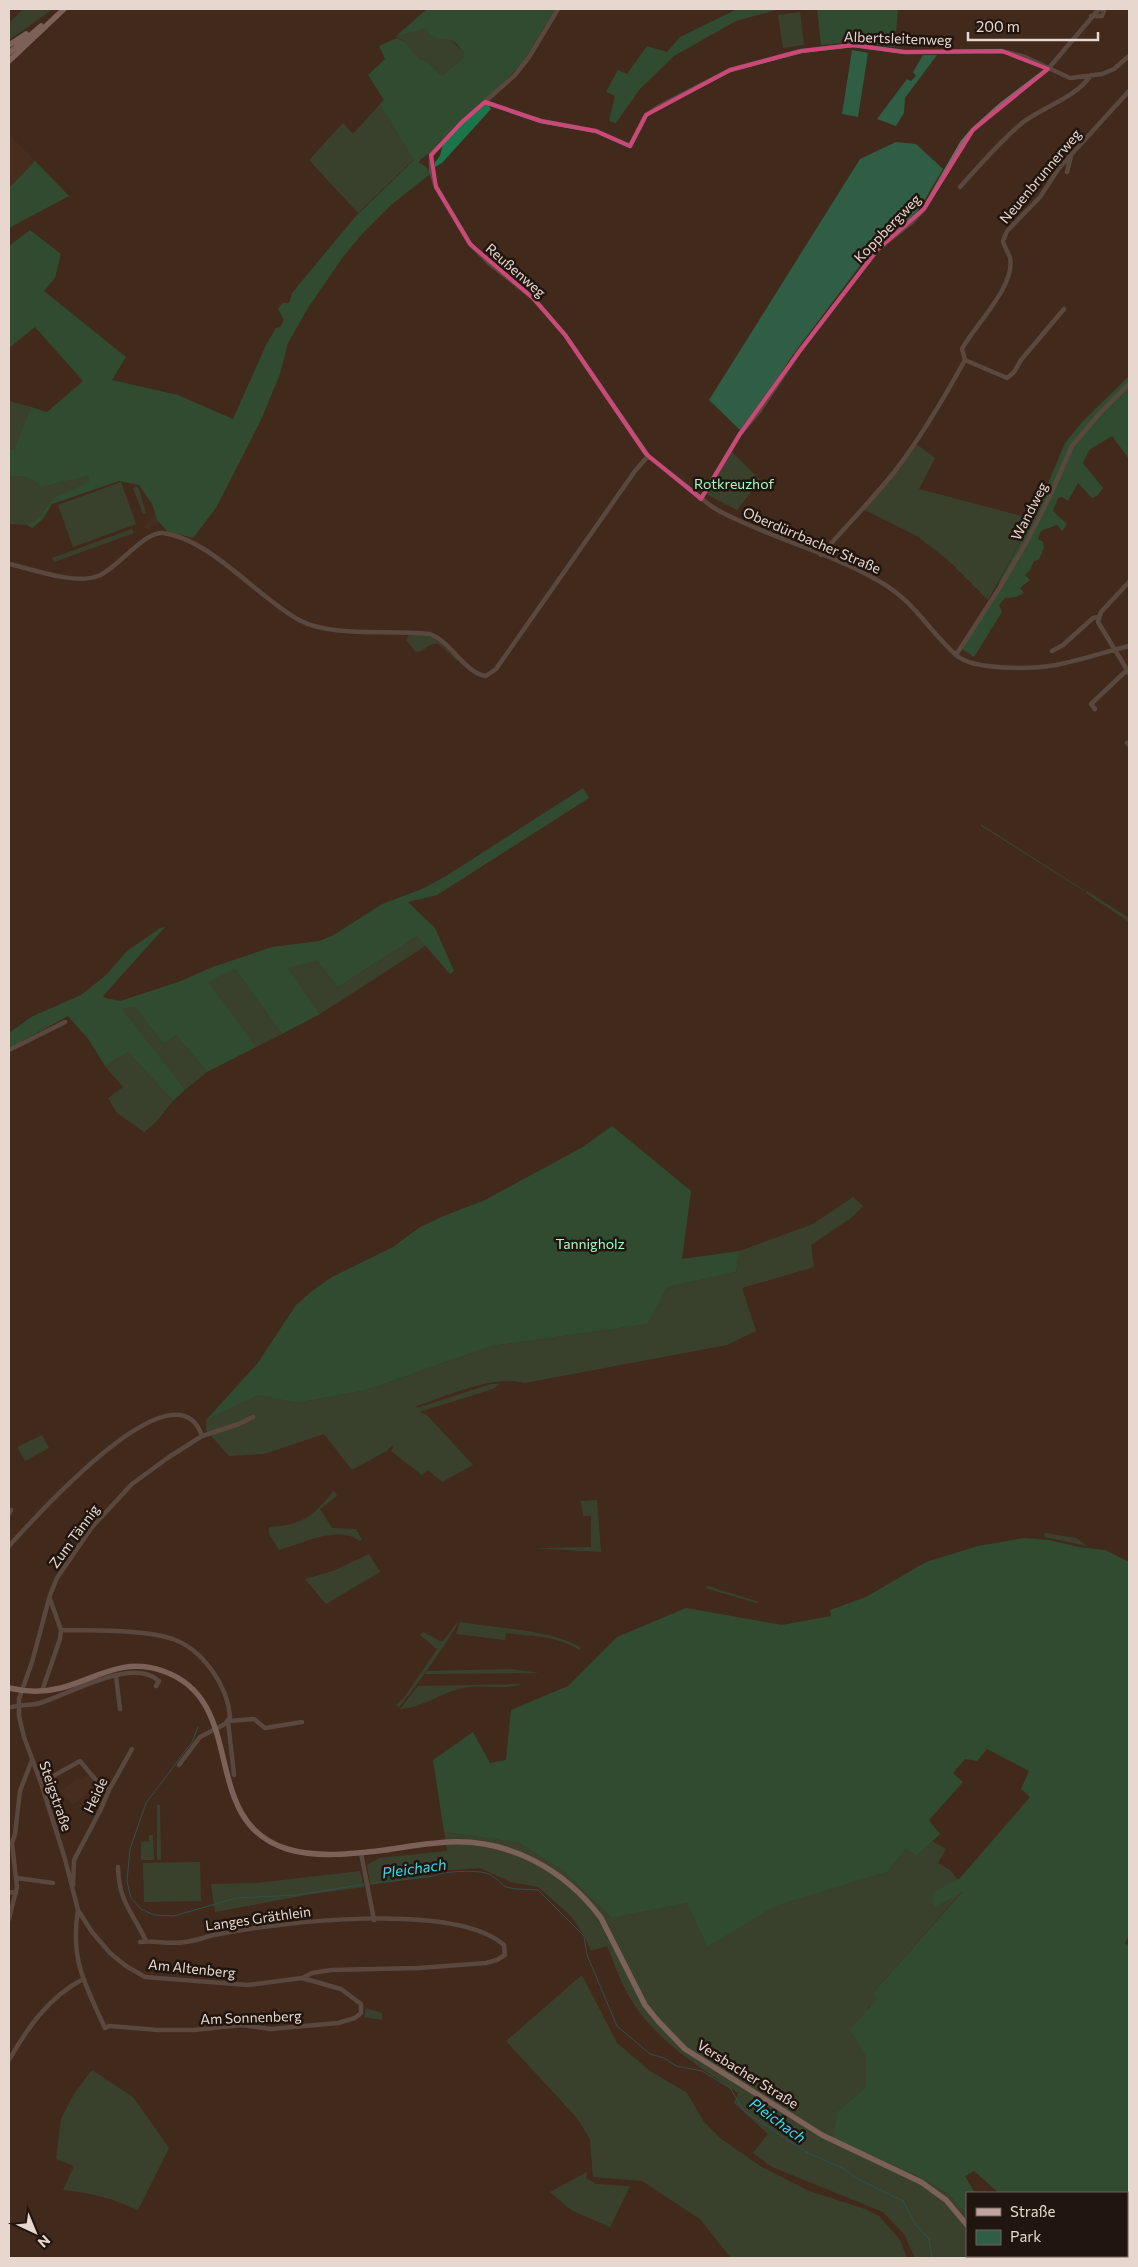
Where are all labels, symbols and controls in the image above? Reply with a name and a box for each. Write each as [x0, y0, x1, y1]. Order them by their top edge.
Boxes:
scale bar [968, 10, 1098, 42]
text: 200 m [976, 17, 1020, 35]
street label: Albertsleitenweg [844, 28, 953, 48]
street label: Neuenbrunnerweg [996, 125, 1085, 227]
street label: Koppbergweg [850, 190, 924, 266]
street label: Reußenweg [483, 239, 550, 301]
park label: Rotkreuzhof [694, 475, 774, 492]
street label: Wandweg [1007, 479, 1051, 543]
street label: Oberdürrbacher Straße [740, 503, 884, 577]
park label: Tannigholz [555, 1235, 625, 1252]
street label: Zum Tännig [45, 1501, 103, 1571]
street label: Steigstraße [36, 1759, 76, 1833]
street label: Heide [79, 1775, 111, 1815]
water label: Pleichach [381, 1855, 447, 1881]
street label: Langes Gräthlein [204, 1902, 312, 1934]
street label: Am Altenberg [148, 1955, 237, 1981]
street label: Am Sonnenberg [200, 2007, 302, 2027]
street label: Versbacher Straße [694, 2036, 802, 2112]
water label: Pleichach [746, 2094, 810, 2146]
legend [966, 2192, 1128, 2257]
text: Straße [1010, 2202, 1056, 2220]
north arrow [10, 2207, 60, 2257]
text: Park [1010, 2227, 1041, 2245]
text: N [35, 2232, 54, 2251]

